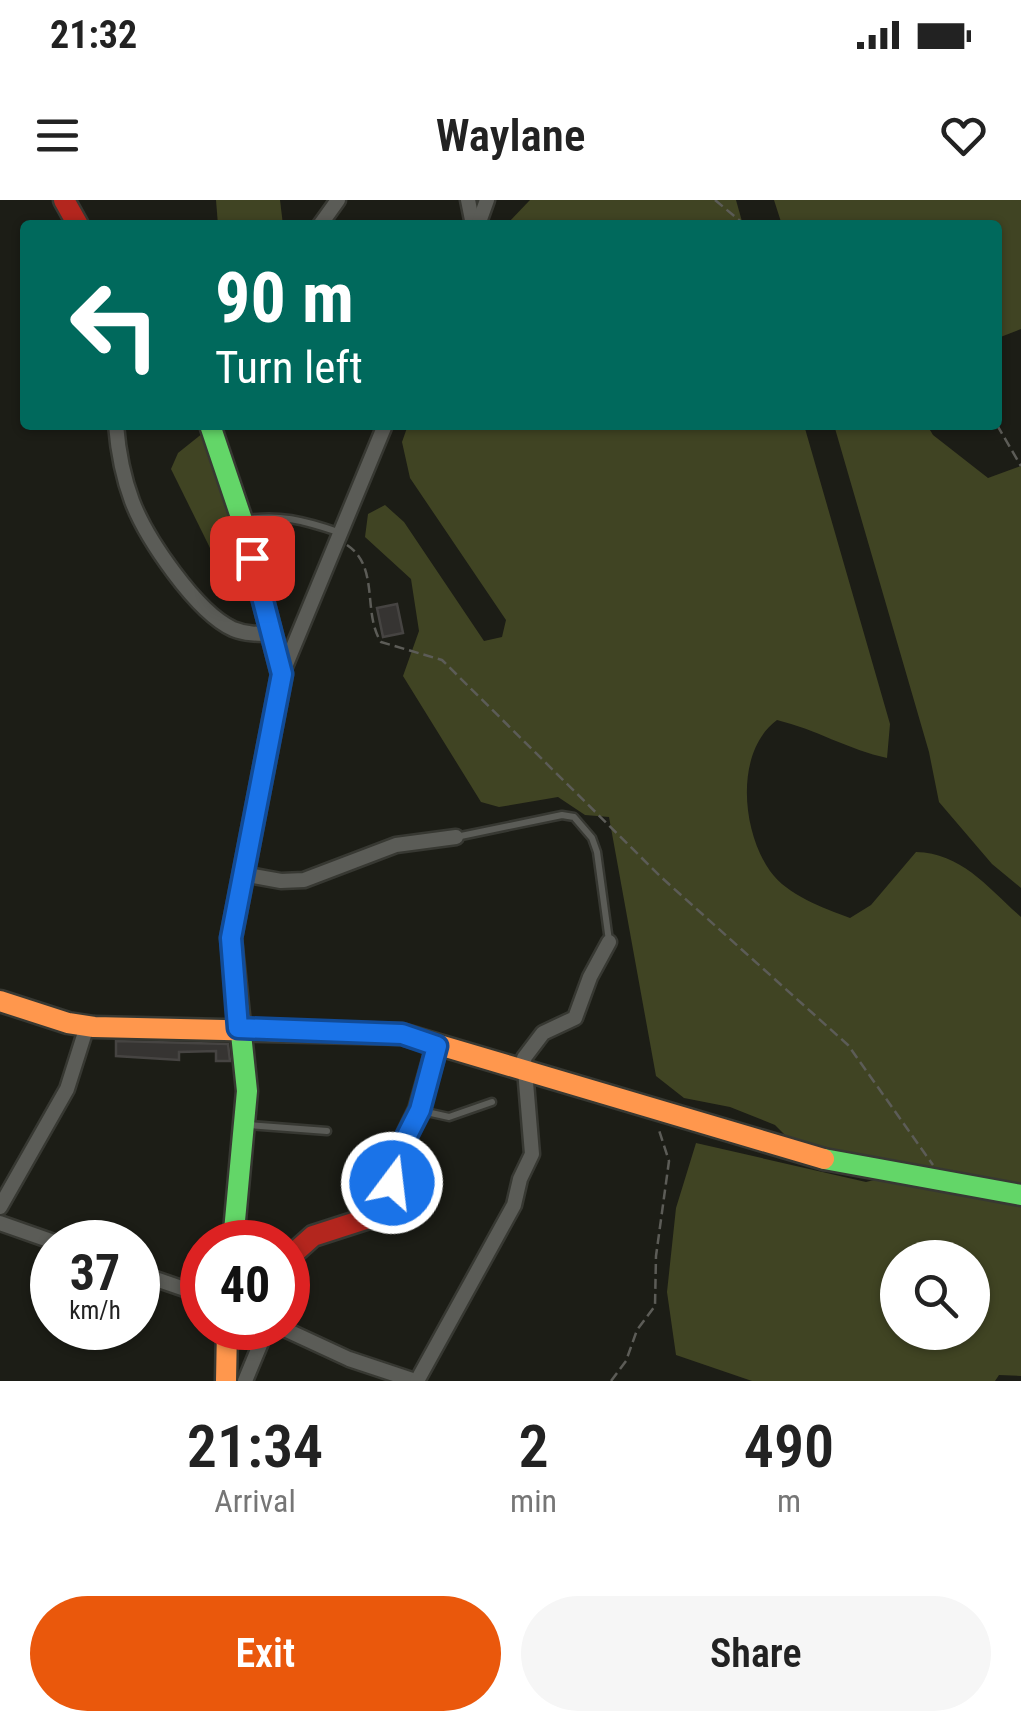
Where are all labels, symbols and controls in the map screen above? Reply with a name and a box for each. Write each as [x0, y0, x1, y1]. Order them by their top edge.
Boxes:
text: 21:32 [50, 13, 137, 57]
icon: menu [30, 108, 85, 163]
icon: heart [936, 108, 991, 163]
text: Waylane [436, 109, 585, 162]
text: 90 m [215, 257, 354, 339]
icon: left [50, 260, 180, 390]
text: Turn left [215, 341, 363, 394]
pin [210, 516, 295, 601]
icon: arrive [225, 531, 280, 586]
position arrow [340, 1131, 444, 1235]
speed limit sign: 40 [180, 1220, 310, 1350]
map controls [880, 1240, 990, 1350]
button: search [880, 1240, 990, 1350]
text: 37 [70, 1244, 120, 1302]
text: km/h [69, 1296, 121, 1325]
text: 21:34 [187, 1411, 323, 1482]
text: 2 [518, 1411, 549, 1482]
text: 490 [744, 1411, 834, 1482]
text: Arrival [214, 1482, 296, 1520]
text: min [510, 1482, 557, 1520]
text: m [777, 1482, 801, 1520]
button: Exit [30, 1596, 501, 1711]
button: Share [521, 1596, 991, 1711]

